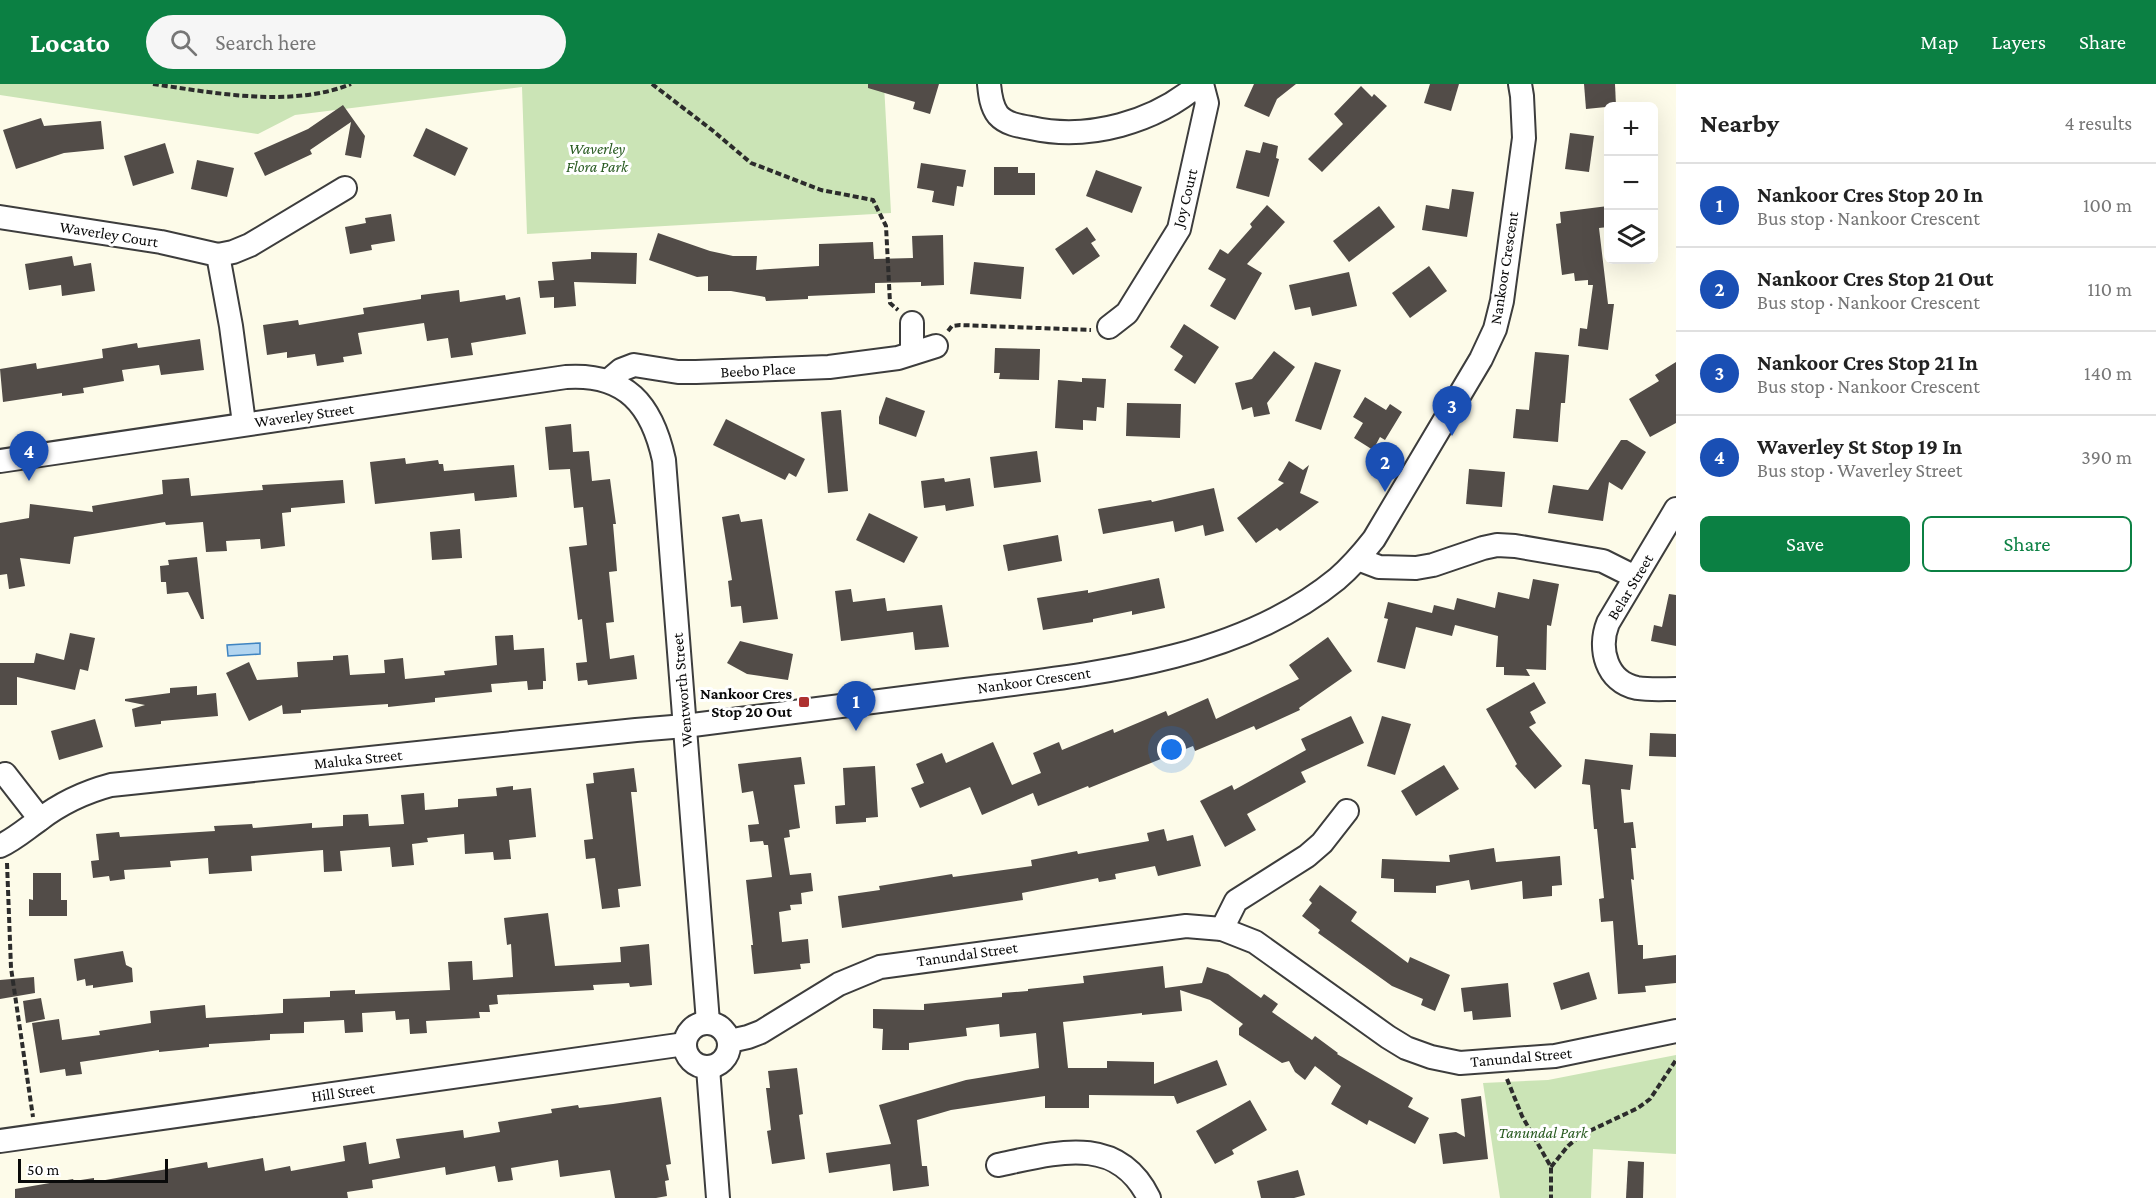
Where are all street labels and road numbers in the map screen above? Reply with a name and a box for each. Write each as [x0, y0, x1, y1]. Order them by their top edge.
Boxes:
street label: Joy Court [1169, 166, 1202, 231]
street label: Nankoor Crescent [1487, 210, 1521, 326]
street label: Waverley Court [58, 218, 160, 251]
street label: Beebo Place [720, 360, 796, 380]
street label: Waverley Street [253, 400, 356, 431]
street label: Belar Street [1604, 550, 1657, 623]
street label: Wentworth Street [668, 632, 695, 748]
street label: Nankoor Crescent [976, 664, 1092, 696]
street label: Maluka Street [313, 746, 404, 772]
street label: Tanundal Street [915, 938, 1019, 969]
street label: Tanundal Street [1470, 1044, 1573, 1070]
street label: Hill Street [310, 1079, 376, 1105]

